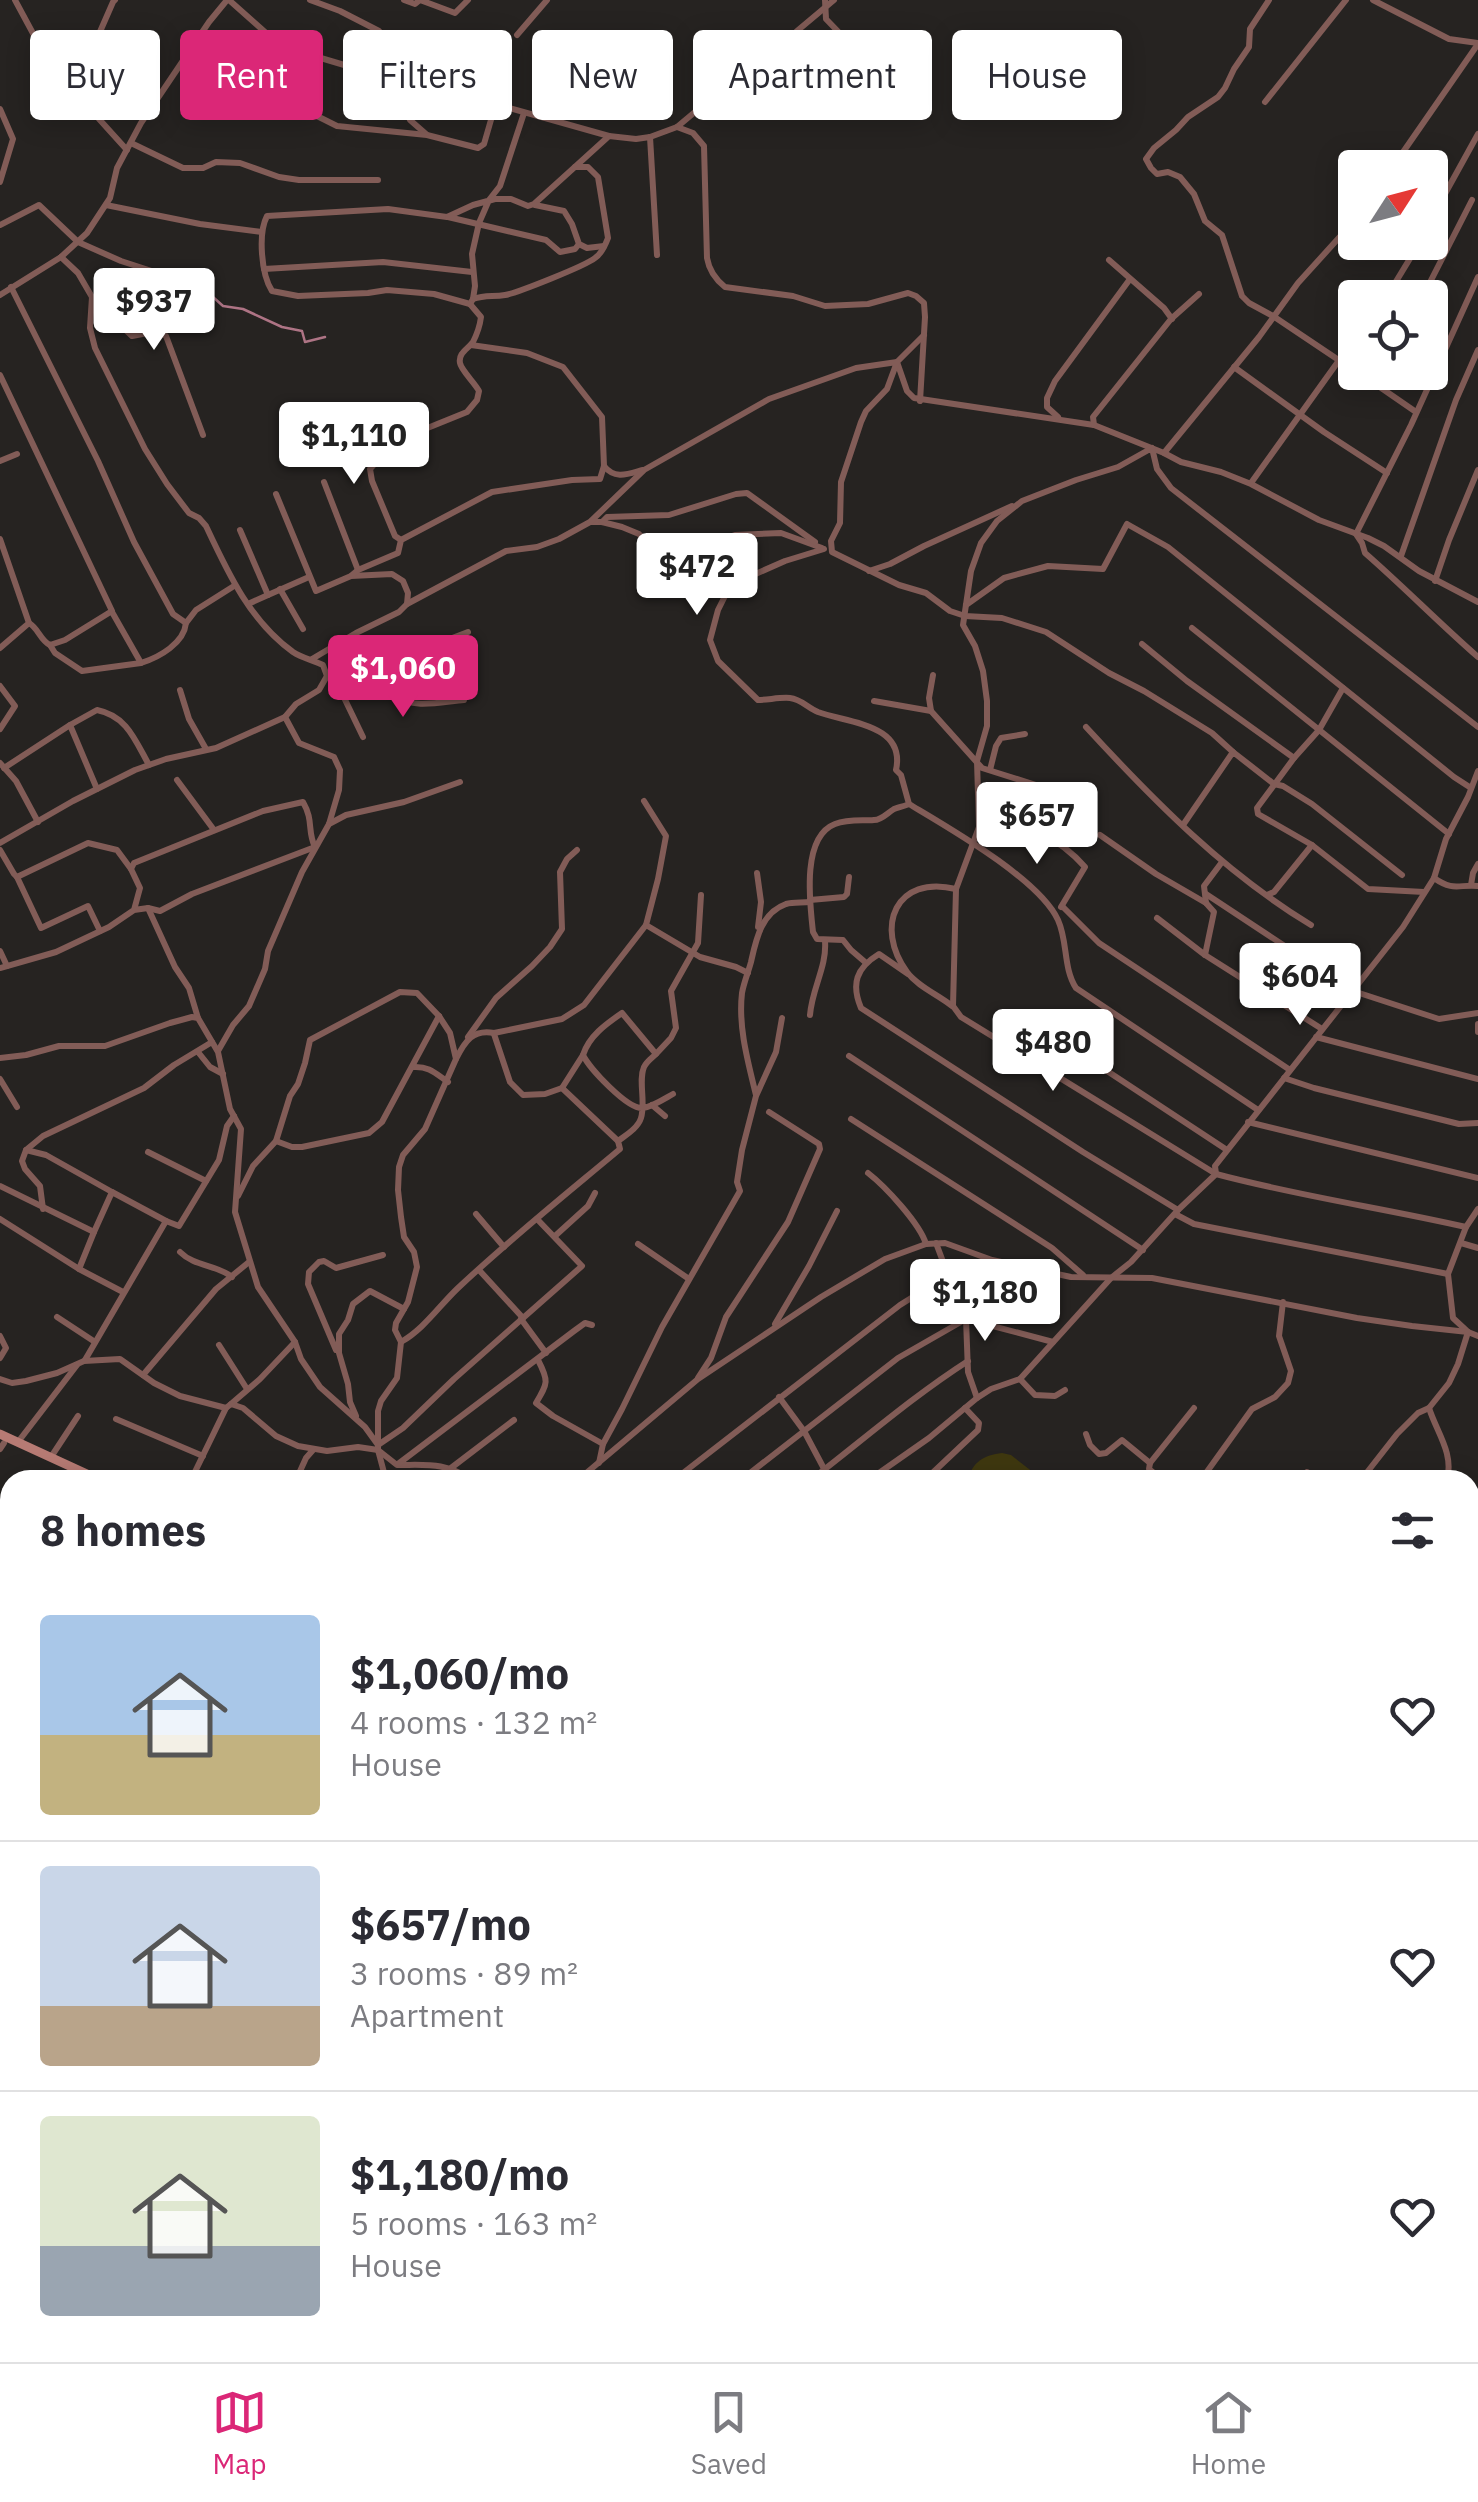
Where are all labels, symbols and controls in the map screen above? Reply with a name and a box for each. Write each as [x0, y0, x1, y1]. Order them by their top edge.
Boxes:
chip: Buy [30, 30, 160, 120]
chip: Rent [180, 30, 323, 120]
chip: Filters [343, 30, 512, 120]
chip: New [532, 30, 673, 120]
chip: Apartment [693, 30, 932, 120]
chip: House [952, 30, 1122, 120]
north arrow [1338, 150, 1448, 260]
map controls [1338, 150, 1448, 390]
pin: $937 [95, 268, 213, 353]
text: $937 [116, 279, 192, 321]
button: locate [1338, 280, 1448, 390]
pin: $1,110 [273, 402, 435, 487]
text: $1,110 [301, 413, 407, 455]
pin: $472 [638, 533, 756, 618]
text: $472 [659, 544, 735, 586]
pin: $1,060 [322, 635, 484, 720]
text: $1,060 [350, 646, 456, 688]
pin: $657 [978, 782, 1096, 867]
text: $657 [999, 793, 1075, 835]
pin: $604 [1241, 943, 1359, 1028]
text: $604 [1262, 954, 1338, 996]
pin: $480 [994, 1009, 1112, 1094]
text: $480 [1015, 1020, 1091, 1062]
pin: $1,180 [904, 1259, 1066, 1344]
text: $1,180 [932, 1270, 1038, 1312]
text: 8 homes [40, 1503, 206, 1558]
icon: filters [1385, 1503, 1440, 1558]
text: $1,060/mo [350, 1646, 569, 1701]
icon: home [120, 1655, 240, 1775]
icon: heart [1385, 1688, 1440, 1743]
text: 4 rooms · 132 m² [350, 1701, 597, 1743]
text: House [350, 1743, 442, 1785]
text: $657/mo [350, 1897, 531, 1952]
icon: home [120, 1906, 240, 2026]
icon: heart [1385, 1939, 1440, 1994]
text: 3 rooms · 89 m² [350, 1952, 578, 1994]
text: Apartment [350, 1994, 504, 2036]
text: $1,180/mo [350, 2147, 569, 2202]
icon: home [120, 2156, 240, 2276]
icon: heart [1385, 2189, 1440, 2244]
text: 5 rooms · 163 m² [350, 2202, 597, 2244]
text: House [350, 2244, 442, 2286]
tab: Map [212, 2385, 267, 2482]
tab: Saved [691, 2385, 767, 2482]
tab: Home [1191, 2385, 1266, 2482]

